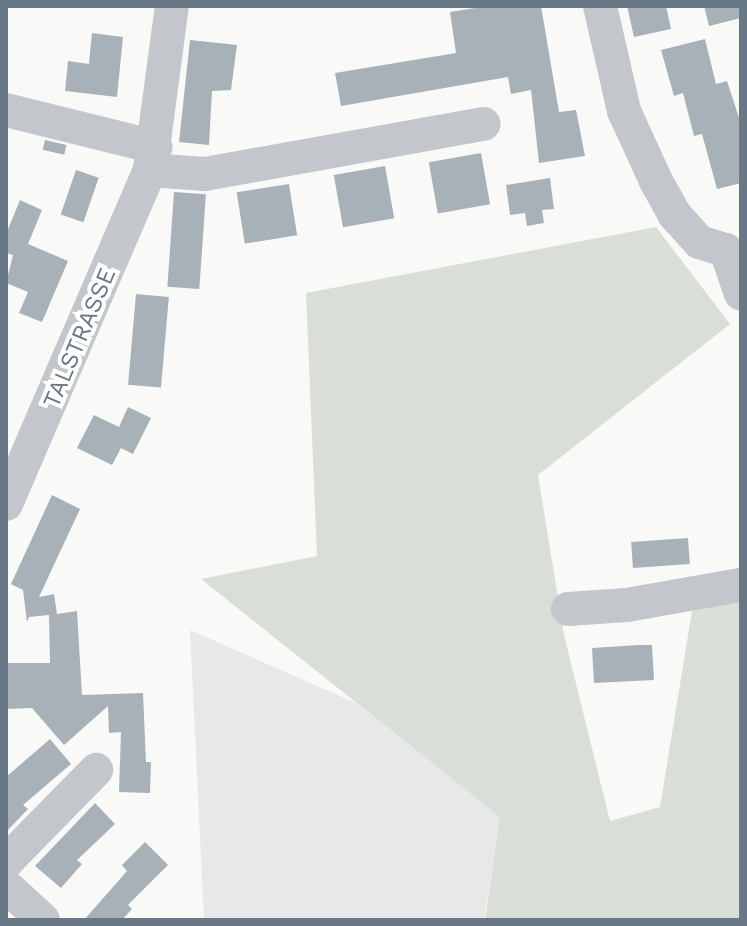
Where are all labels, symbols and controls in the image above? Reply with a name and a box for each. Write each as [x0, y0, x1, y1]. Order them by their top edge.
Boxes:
street label: TALSTRASSE [38, 264, 122, 412]

